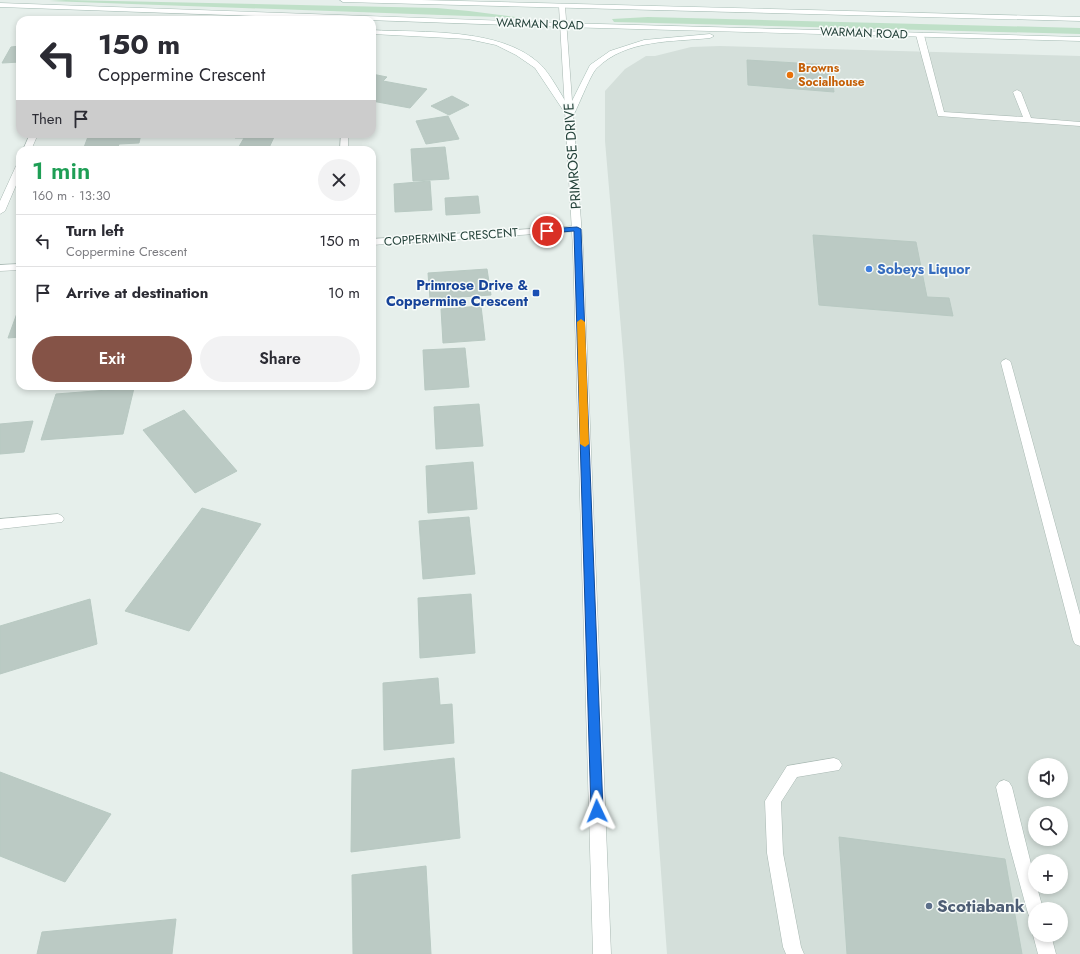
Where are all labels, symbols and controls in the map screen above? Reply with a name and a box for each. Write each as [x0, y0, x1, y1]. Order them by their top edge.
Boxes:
street label: WARMAN ROAD [496, 13, 584, 35]
street label: WARMAN ROAD [820, 22, 908, 44]
text: 150 m [98, 24, 180, 65]
icon: left [32, 32, 84, 84]
place label: Browns Socialhouse [798, 59, 865, 91]
text: Coppermine Crescent [98, 62, 265, 88]
marker: Browns Socialhouse [785, 70, 795, 80]
street label: PRIMROSE DRIVE [558, 102, 586, 210]
text: Then [32, 108, 62, 130]
icon: arrive [70, 108, 92, 130]
text: 1 min [32, 153, 90, 188]
button: close [318, 159, 360, 201]
text: 160 m · 13:30 [32, 186, 111, 205]
pin [530, 214, 564, 248]
text: Turn left [66, 220, 124, 242]
icon: arrive [536, 220, 558, 242]
street label: COPPERMINE CRESCENT [383, 223, 519, 251]
icon: left [32, 230, 54, 252]
text: 150 m [320, 230, 360, 252]
text: Coppermine Crescent [66, 242, 187, 261]
place label: Sobeys Liquor [877, 259, 971, 279]
marker: Sobeys Liquor [864, 264, 874, 274]
place label: Primrose Drive & Coppermine Crescent [386, 275, 529, 311]
icon: arrive [32, 282, 54, 304]
text: Arrive at destination [66, 282, 208, 304]
text: 10 m [328, 282, 360, 304]
marker: Primrose Drive & Coppermine Crescent [531, 288, 541, 298]
button: Exit [32, 336, 192, 382]
button: Share [200, 336, 360, 382]
map controls [1028, 758, 1068, 942]
button: sound [1028, 758, 1068, 798]
position arrow [576, 790, 618, 832]
button: search [1028, 806, 1068, 846]
button: + [1028, 854, 1068, 894]
place label: Scotiabank [937, 894, 1025, 918]
marker: Scotiabank [924, 901, 934, 911]
button: − [1028, 902, 1068, 942]

